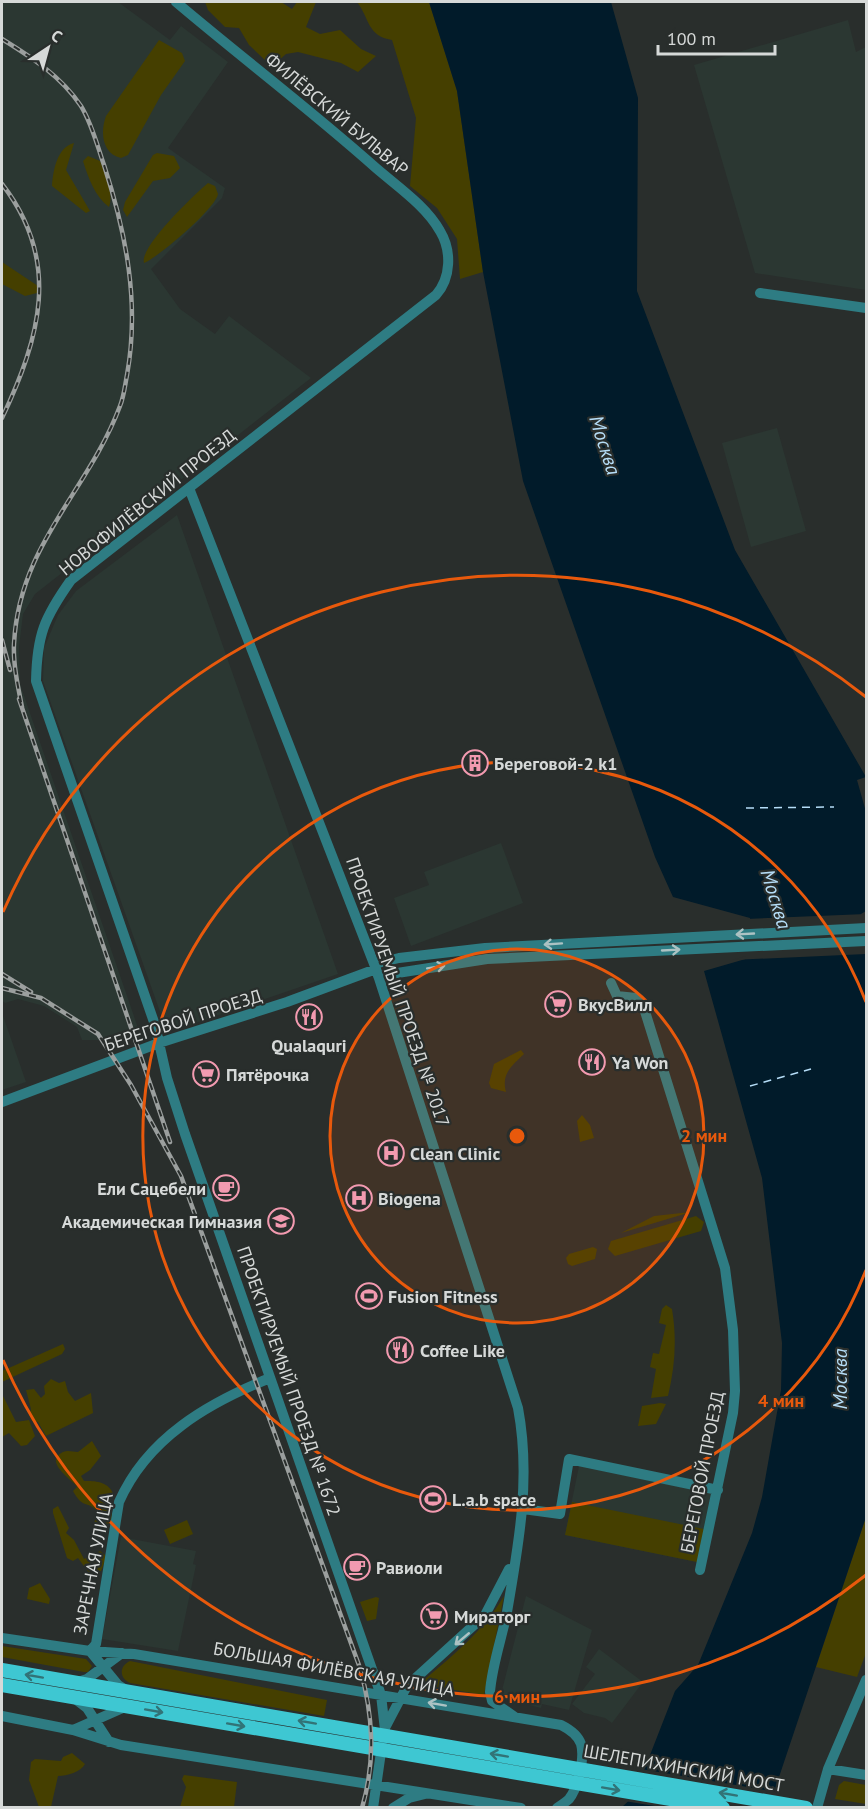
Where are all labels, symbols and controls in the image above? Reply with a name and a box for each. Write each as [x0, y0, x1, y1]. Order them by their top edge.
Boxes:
north arrow [18, 18, 78, 78]
scale bar [658, 18, 775, 56]
text: С [47, 25, 66, 47]
text: 100 m [667, 27, 716, 50]
street label: ФИЛЁВСКИЙ БУЛЬВАР [261, 47, 413, 181]
water label: Москва [583, 412, 627, 478]
street label: НОВОФИЛЁВСКИЙ ПРОЕЗД [54, 424, 240, 580]
building icon: Береговой-2 k1 [460, 748, 490, 778]
place label: Береговой-2 k1 [494, 752, 617, 775]
street label: ПРОЕКТИРУЕМЫЙ ПРОЕЗД № 2017 [341, 854, 455, 1130]
water label: Москва [755, 866, 797, 932]
one-way arrow [736, 928, 756, 939]
one-way arrow [544, 938, 564, 949]
one-way arrow [660, 944, 680, 955]
one-way arrow [425, 961, 445, 972]
street label: БЕРЕГОВОЙ ПРОЕЗД [101, 984, 265, 1056]
supermarket icon: ВкусВилл [543, 989, 573, 1019]
place label: ВкусВилл [578, 993, 652, 1016]
restaurant icon: Qualaquri [294, 1002, 324, 1032]
place label: Qualaquri [271, 1034, 347, 1057]
restaurant icon: Ya Won [577, 1047, 607, 1077]
place label: Ya Won [611, 1051, 668, 1074]
supermarket icon: Пятёрочка [191, 1059, 221, 1089]
place label: Пятёрочка [226, 1063, 309, 1086]
text: 2 мин [681, 1124, 727, 1147]
centre of rings [507, 1126, 527, 1146]
hospital icon: Clean Clinic [376, 1138, 406, 1168]
place label: Clean Clinic [410, 1142, 500, 1165]
cafe icon: Ели Сацебели [211, 1173, 241, 1203]
place label: Ели Сацебели [97, 1177, 206, 1200]
hospital icon: Biogena [344, 1183, 374, 1213]
place label: Biogena [378, 1187, 441, 1210]
school or university icon: Академическая Гимназия [266, 1206, 296, 1236]
place label: Академическая Гимназия [62, 1210, 262, 1233]
street label: ПРОЕКТИРУЕМЫЙ ПРОЕЗД № 1672 [232, 1243, 346, 1519]
sports icon: Fusion Fitness [354, 1281, 384, 1311]
place label: Fusion Fitness [388, 1285, 498, 1308]
restaurant icon: Coffee Like [385, 1335, 415, 1365]
place label: Coffee Like [420, 1339, 505, 1362]
water label: Москва [827, 1348, 853, 1410]
street label: БЕРЕГОВОЙ ПРОЕЗД [675, 1389, 729, 1555]
text: 4 мин [758, 1389, 804, 1412]
sports icon: L.a.b space [418, 1484, 448, 1514]
place label: L.a.b space [452, 1488, 536, 1511]
street label: ЗАРЕЧНАЯ УЛИЦА [68, 1491, 118, 1637]
cafe icon: Равиоли [342, 1552, 372, 1582]
place label: Равиоли [376, 1556, 442, 1579]
supermarket icon: Мираторг [419, 1601, 449, 1631]
place label: Мираторг [454, 1605, 531, 1628]
one-way arrow [455, 1632, 470, 1646]
street label: БОЛЬШАЯ ФИЛЁВСКАЯ УЛИЦА [212, 1636, 457, 1702]
one-way arrow [24, 1670, 44, 1681]
text: 6 мин [494, 1685, 540, 1708]
one-way arrow [427, 1698, 447, 1709]
one-way arrow [144, 1705, 164, 1716]
one-way arrow [298, 1717, 317, 1728]
one-way arrow [226, 1719, 245, 1730]
street label: ШЕЛЕПИХИНСКИЙ МОСТ [582, 1739, 786, 1797]
one-way arrow [489, 1749, 509, 1760]
one-way arrow [601, 1783, 621, 1794]
one-way arrow [718, 1788, 738, 1799]

